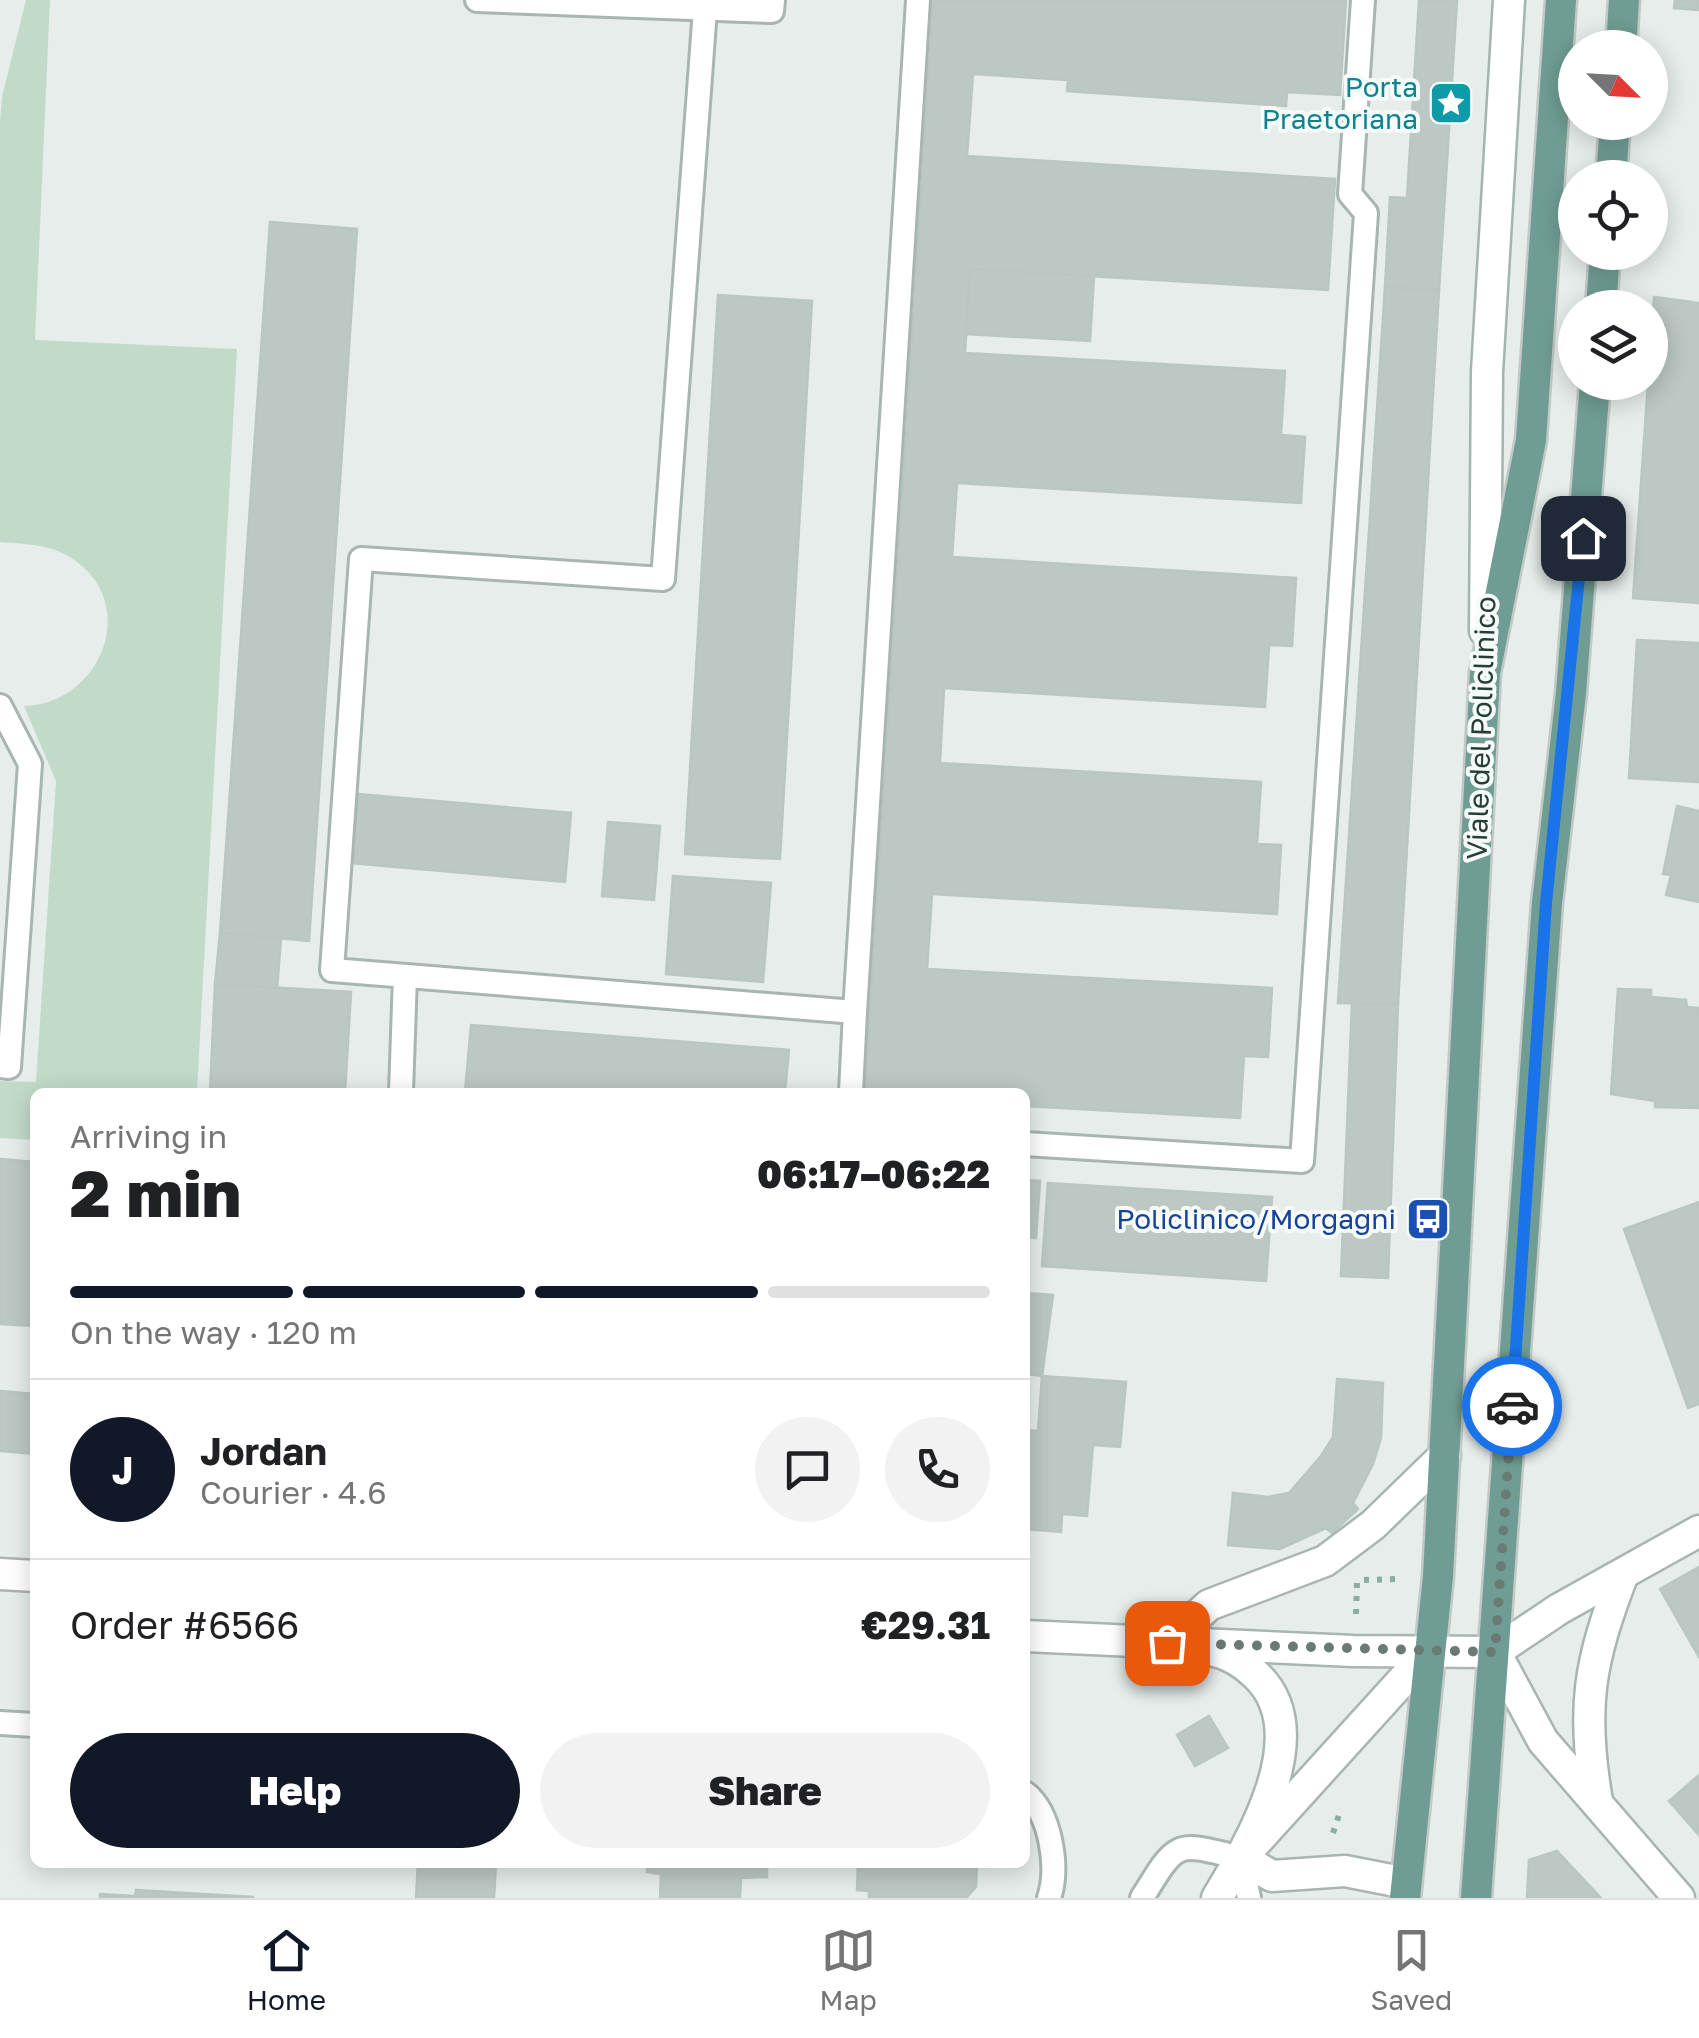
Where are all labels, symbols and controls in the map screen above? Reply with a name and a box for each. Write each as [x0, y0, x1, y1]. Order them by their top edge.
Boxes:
north arrow [1558, 30, 1668, 140]
map controls [1558, 30, 1668, 400]
place label: Porta Praetoriana [1262, 70, 1418, 135]
place icon: Porta Praetoriana [1428, 80, 1474, 126]
button: locate [1558, 160, 1668, 270]
button: layers [1558, 290, 1668, 400]
pin [1541, 496, 1626, 581]
icon: home [1556, 511, 1611, 566]
street label: Viale del Policlinico [1459, 596, 1502, 860]
text: Arriving in [70, 1117, 227, 1155]
text: 06:17–06:22 [757, 1151, 990, 1196]
text: 2 min [70, 1153, 241, 1231]
bus stop icon: Policlinico/Morgagni [1405, 1196, 1451, 1242]
place label: Policlinico/Morgagni [1116, 1202, 1396, 1235]
text: On the way · 120 m [70, 1313, 357, 1351]
courier [1462, 1356, 1562, 1456]
icon: car [1485, 1379, 1540, 1434]
button: chat [755, 1417, 860, 1522]
button: phone [885, 1417, 990, 1522]
text: Jordan [200, 1428, 327, 1473]
text: J [112, 1447, 133, 1492]
text: Courier · 4.6 [200, 1473, 387, 1511]
pin [1125, 1601, 1210, 1686]
text: Order #6566 [70, 1602, 299, 1647]
text: €29.31 [861, 1602, 990, 1647]
icon: bag [1140, 1616, 1195, 1671]
button: Help [70, 1733, 520, 1848]
button: Share [540, 1733, 990, 1848]
tab: Home [247, 1923, 326, 2016]
tab: Map [820, 1923, 877, 2016]
tab: Saved [1370, 1923, 1452, 2016]

